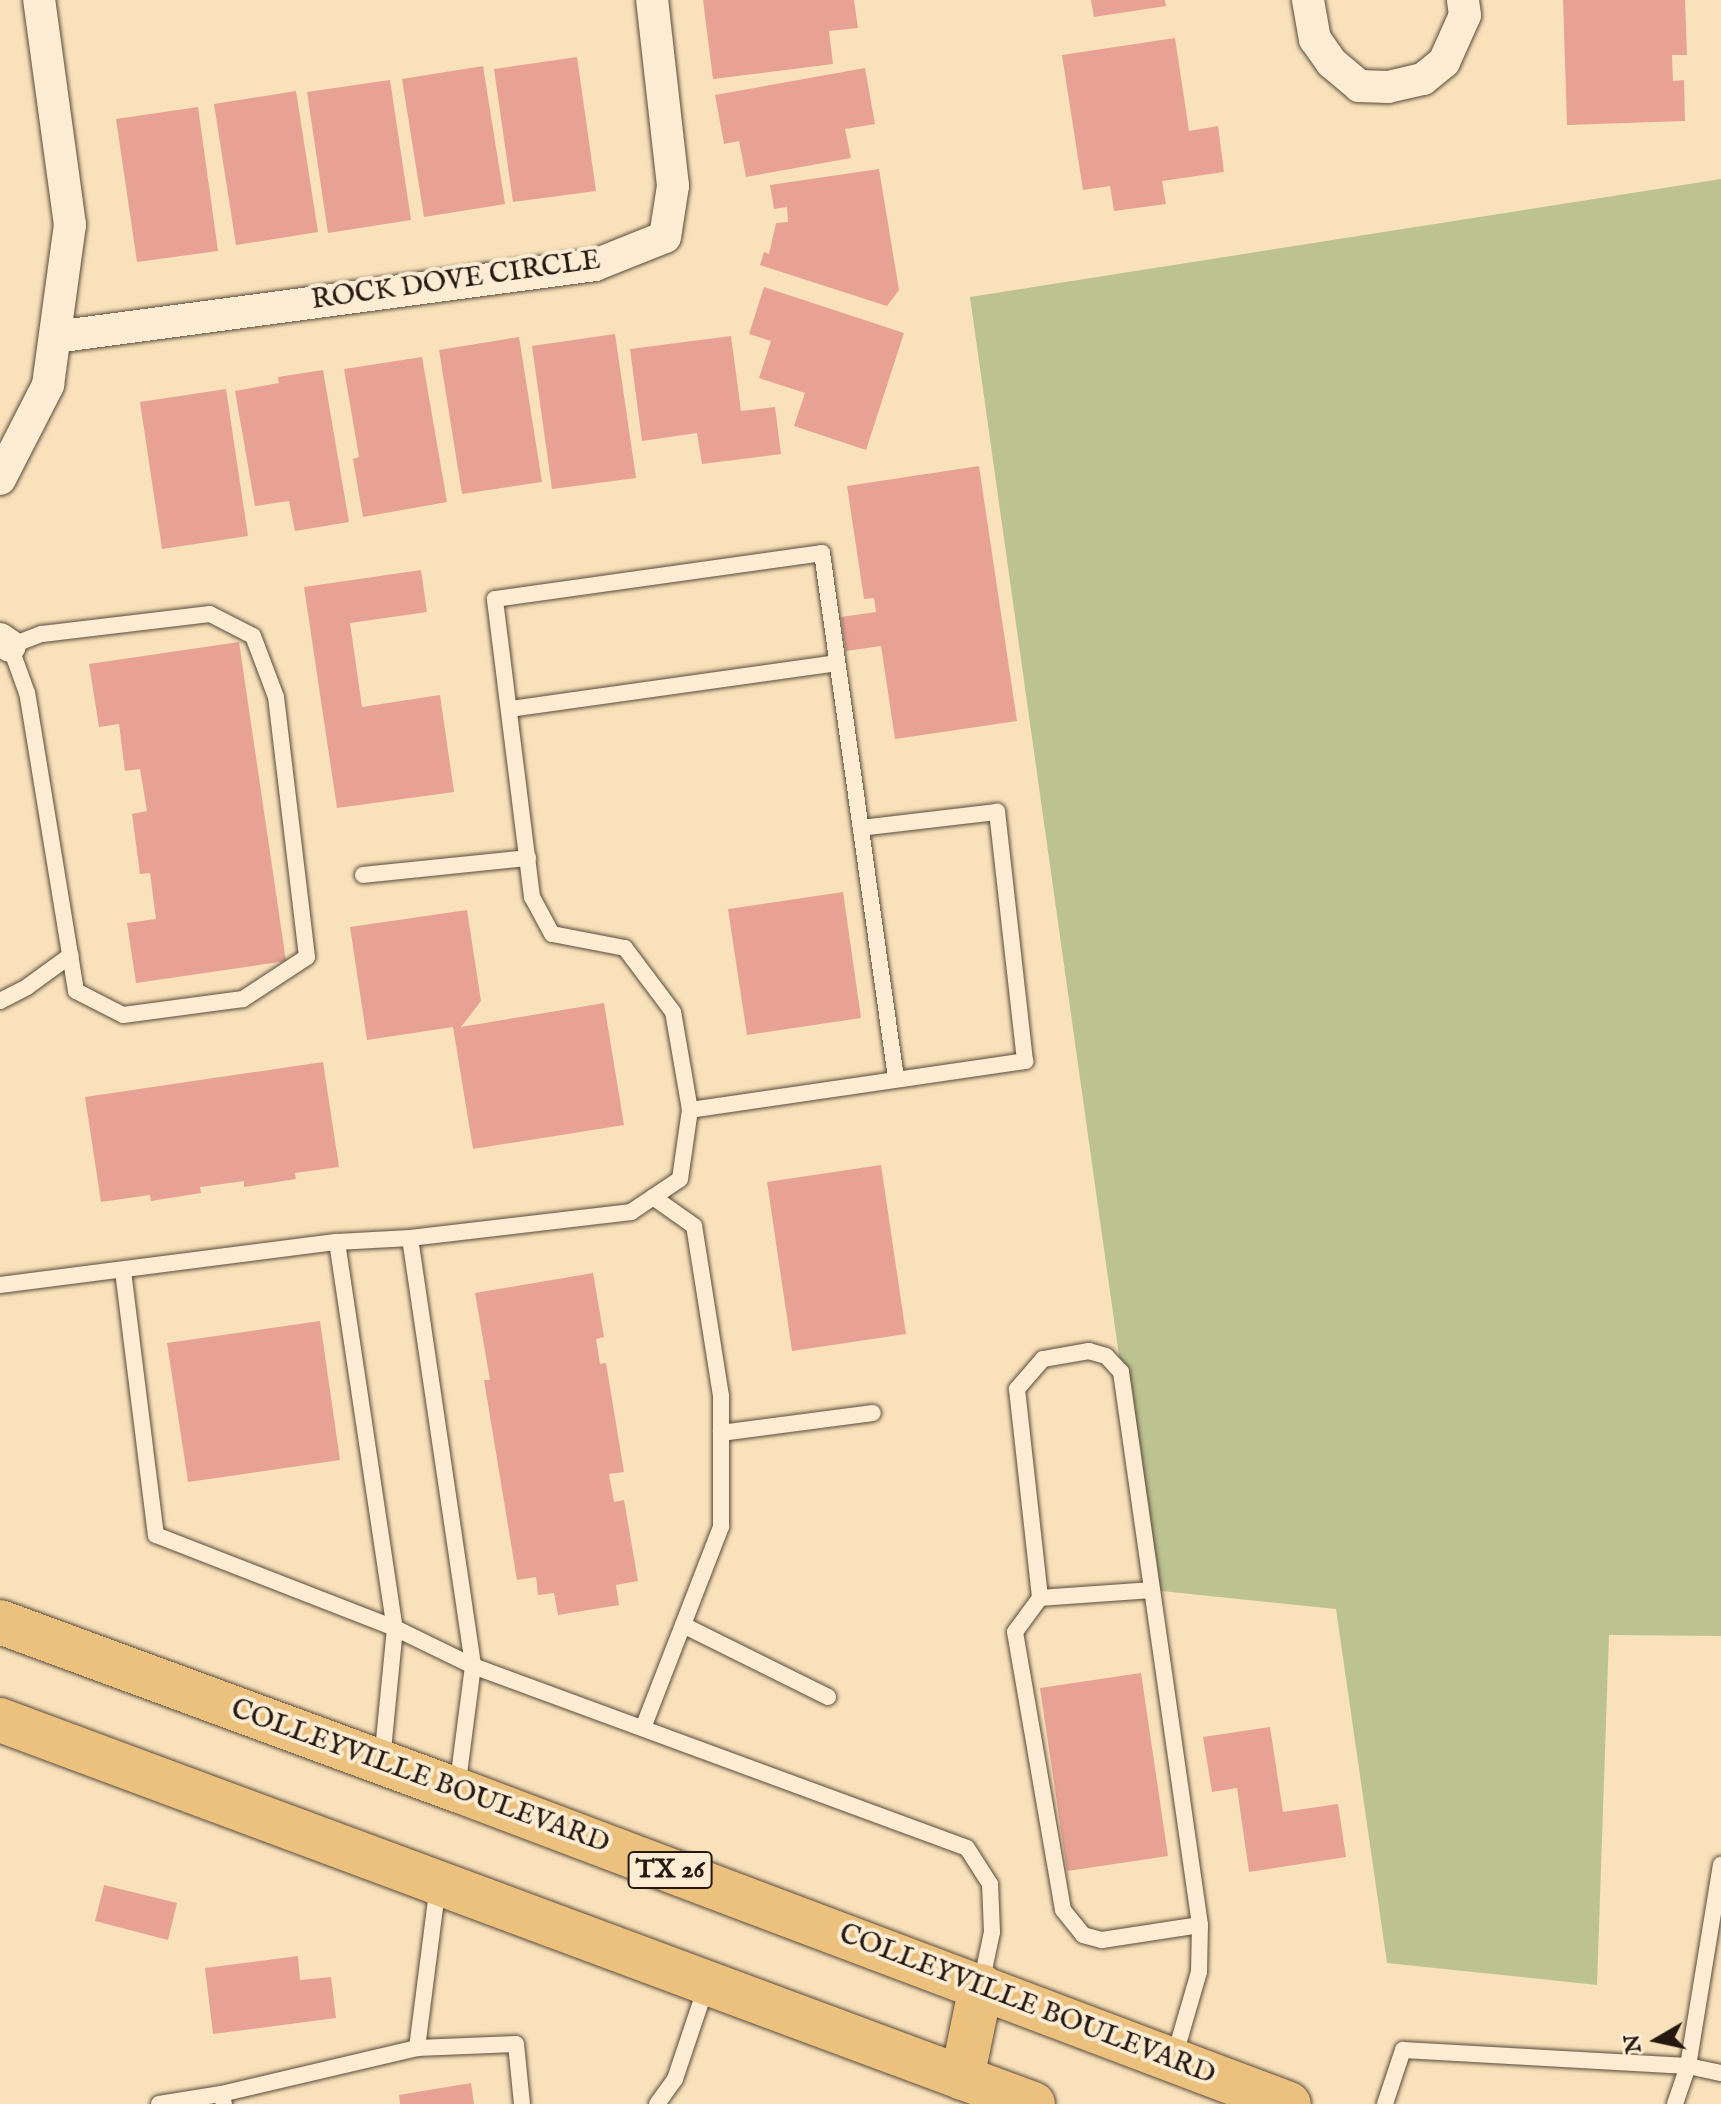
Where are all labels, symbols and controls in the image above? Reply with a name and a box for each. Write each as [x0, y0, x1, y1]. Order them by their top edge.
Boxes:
street label: ROCK DOVE CIRCLE [309, 244, 603, 318]
street label: COLLEYVILLE BOULEVARD [226, 1693, 614, 1861]
road number: TX 26 [626, 1848, 714, 1892]
street label: COLLEYVILLE BOULEVARD [834, 1918, 1220, 2092]
north arrow [1617, 2000, 1697, 2080]
text: N [1618, 2032, 1649, 2055]

